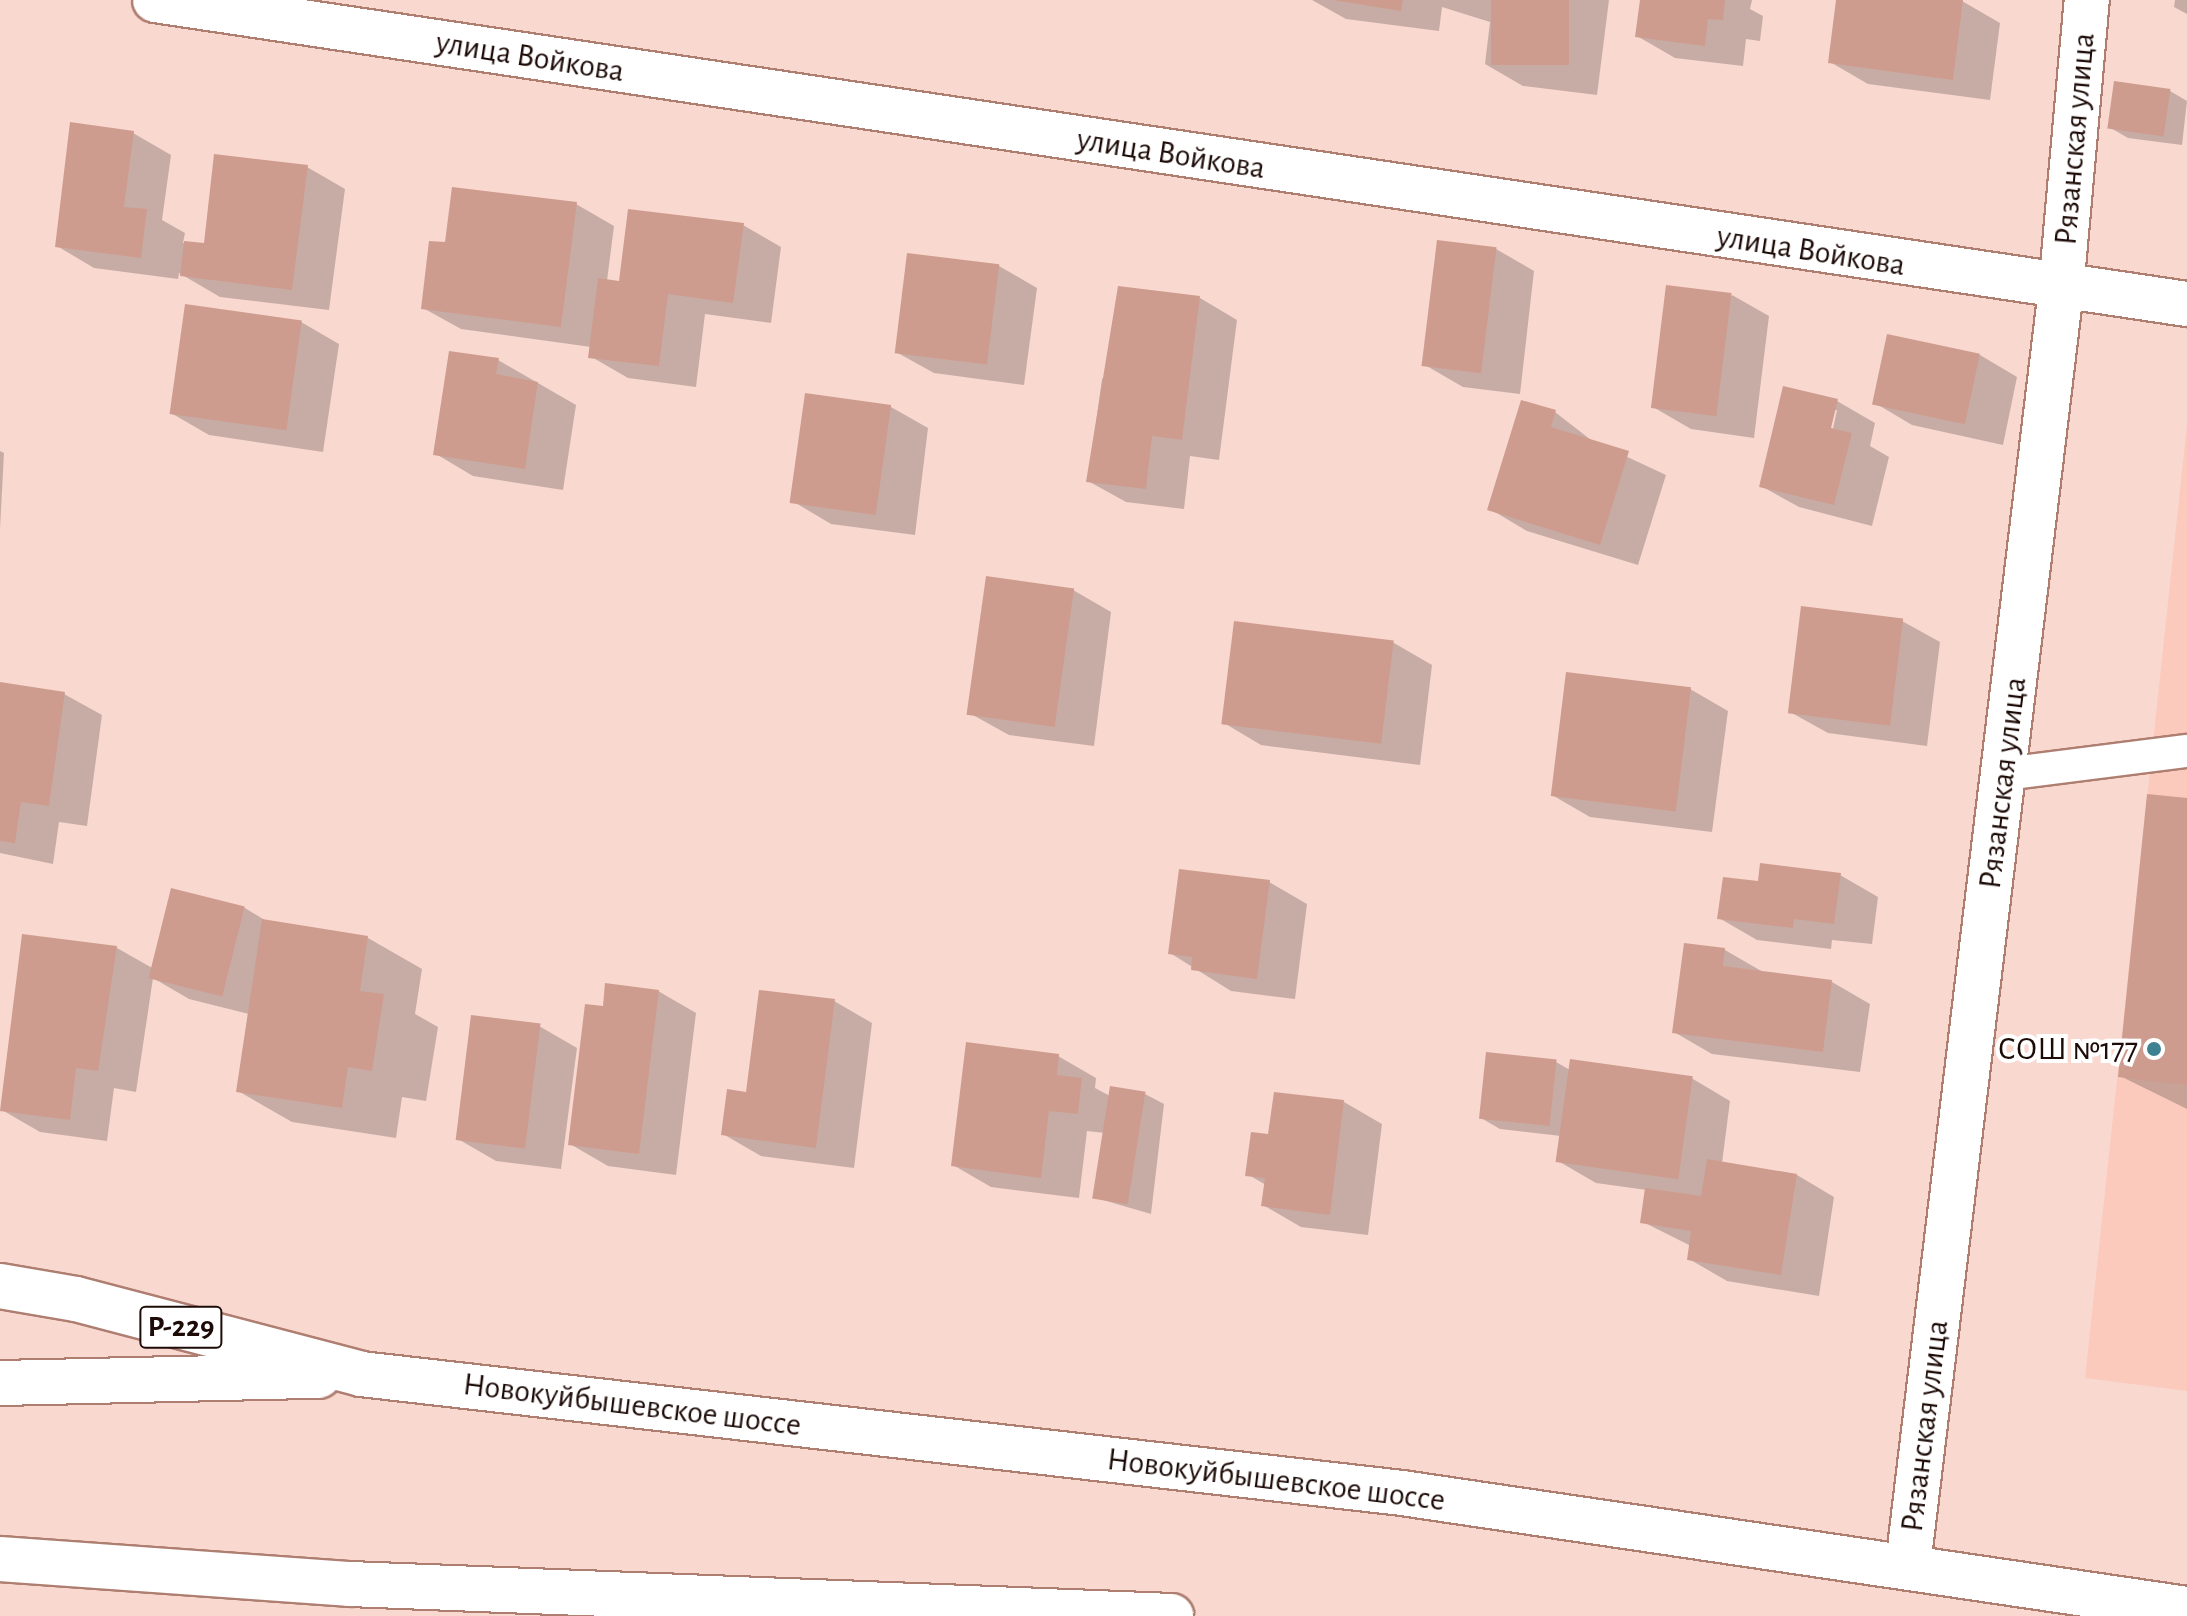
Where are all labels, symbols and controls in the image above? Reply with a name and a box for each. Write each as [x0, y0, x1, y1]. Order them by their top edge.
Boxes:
street label: улица Войкова [433, 23, 627, 91]
street label: Рязанская улица [2047, 31, 2103, 247]
street label: улица Войкова [1074, 120, 1268, 188]
street label: улица Войкова [1714, 217, 1908, 285]
street label: Рязанская улица [1971, 675, 2035, 891]
place label: СОШ №177 [1998, 1030, 2138, 1068]
marker: СОШ №177 [2145, 1040, 2163, 1058]
road number: Р-229 [139, 1301, 223, 1353]
street label: Рязанская улица [1893, 1318, 1957, 1534]
street label: Новокуйбышевское шоссе [461, 1365, 803, 1445]
street label: Новокуйбышевское шоссе [1105, 1440, 1447, 1520]

